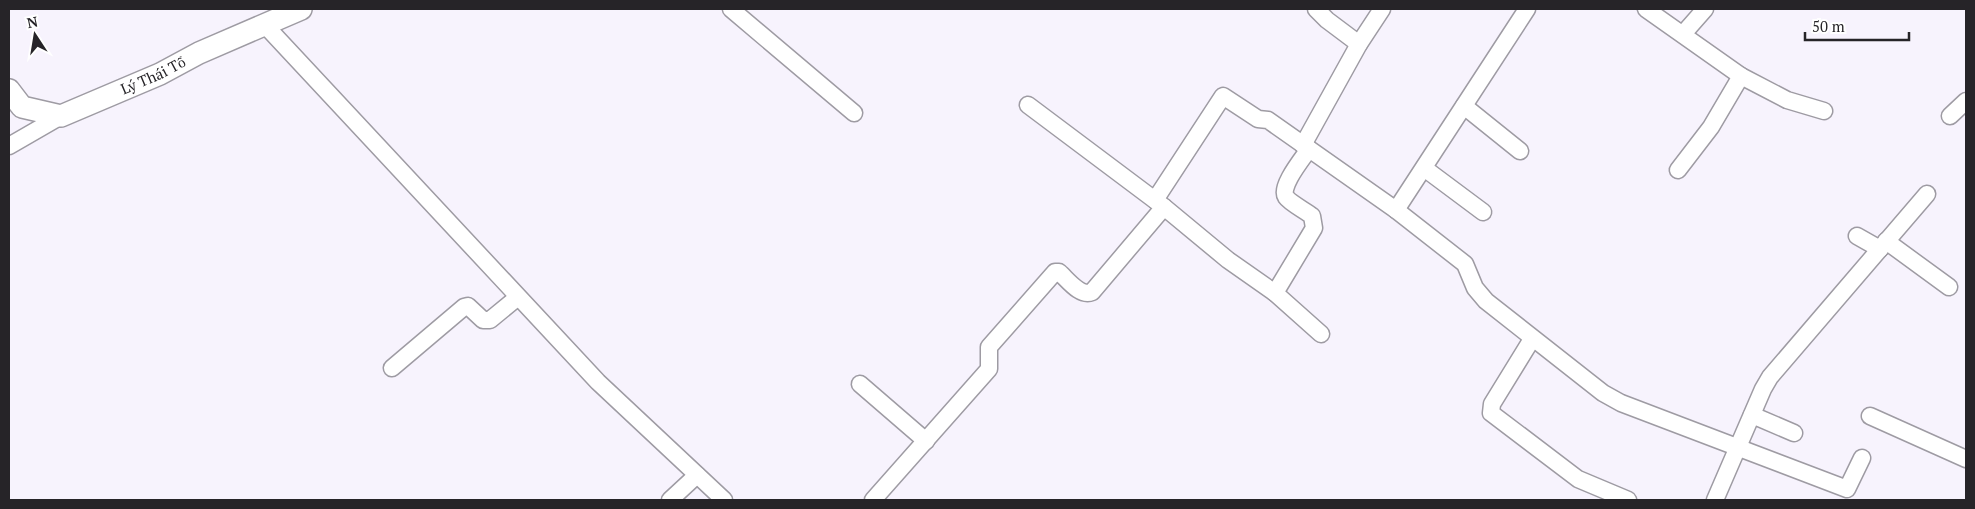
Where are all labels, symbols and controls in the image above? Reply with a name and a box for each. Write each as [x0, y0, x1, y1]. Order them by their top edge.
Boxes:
north arrow [10, 10, 60, 60]
scale bar [1805, 10, 1909, 42]
text: N [25, 11, 40, 32]
text: 50 m [1812, 16, 1845, 36]
street label: Lý Thái Tổ [117, 51, 189, 99]

